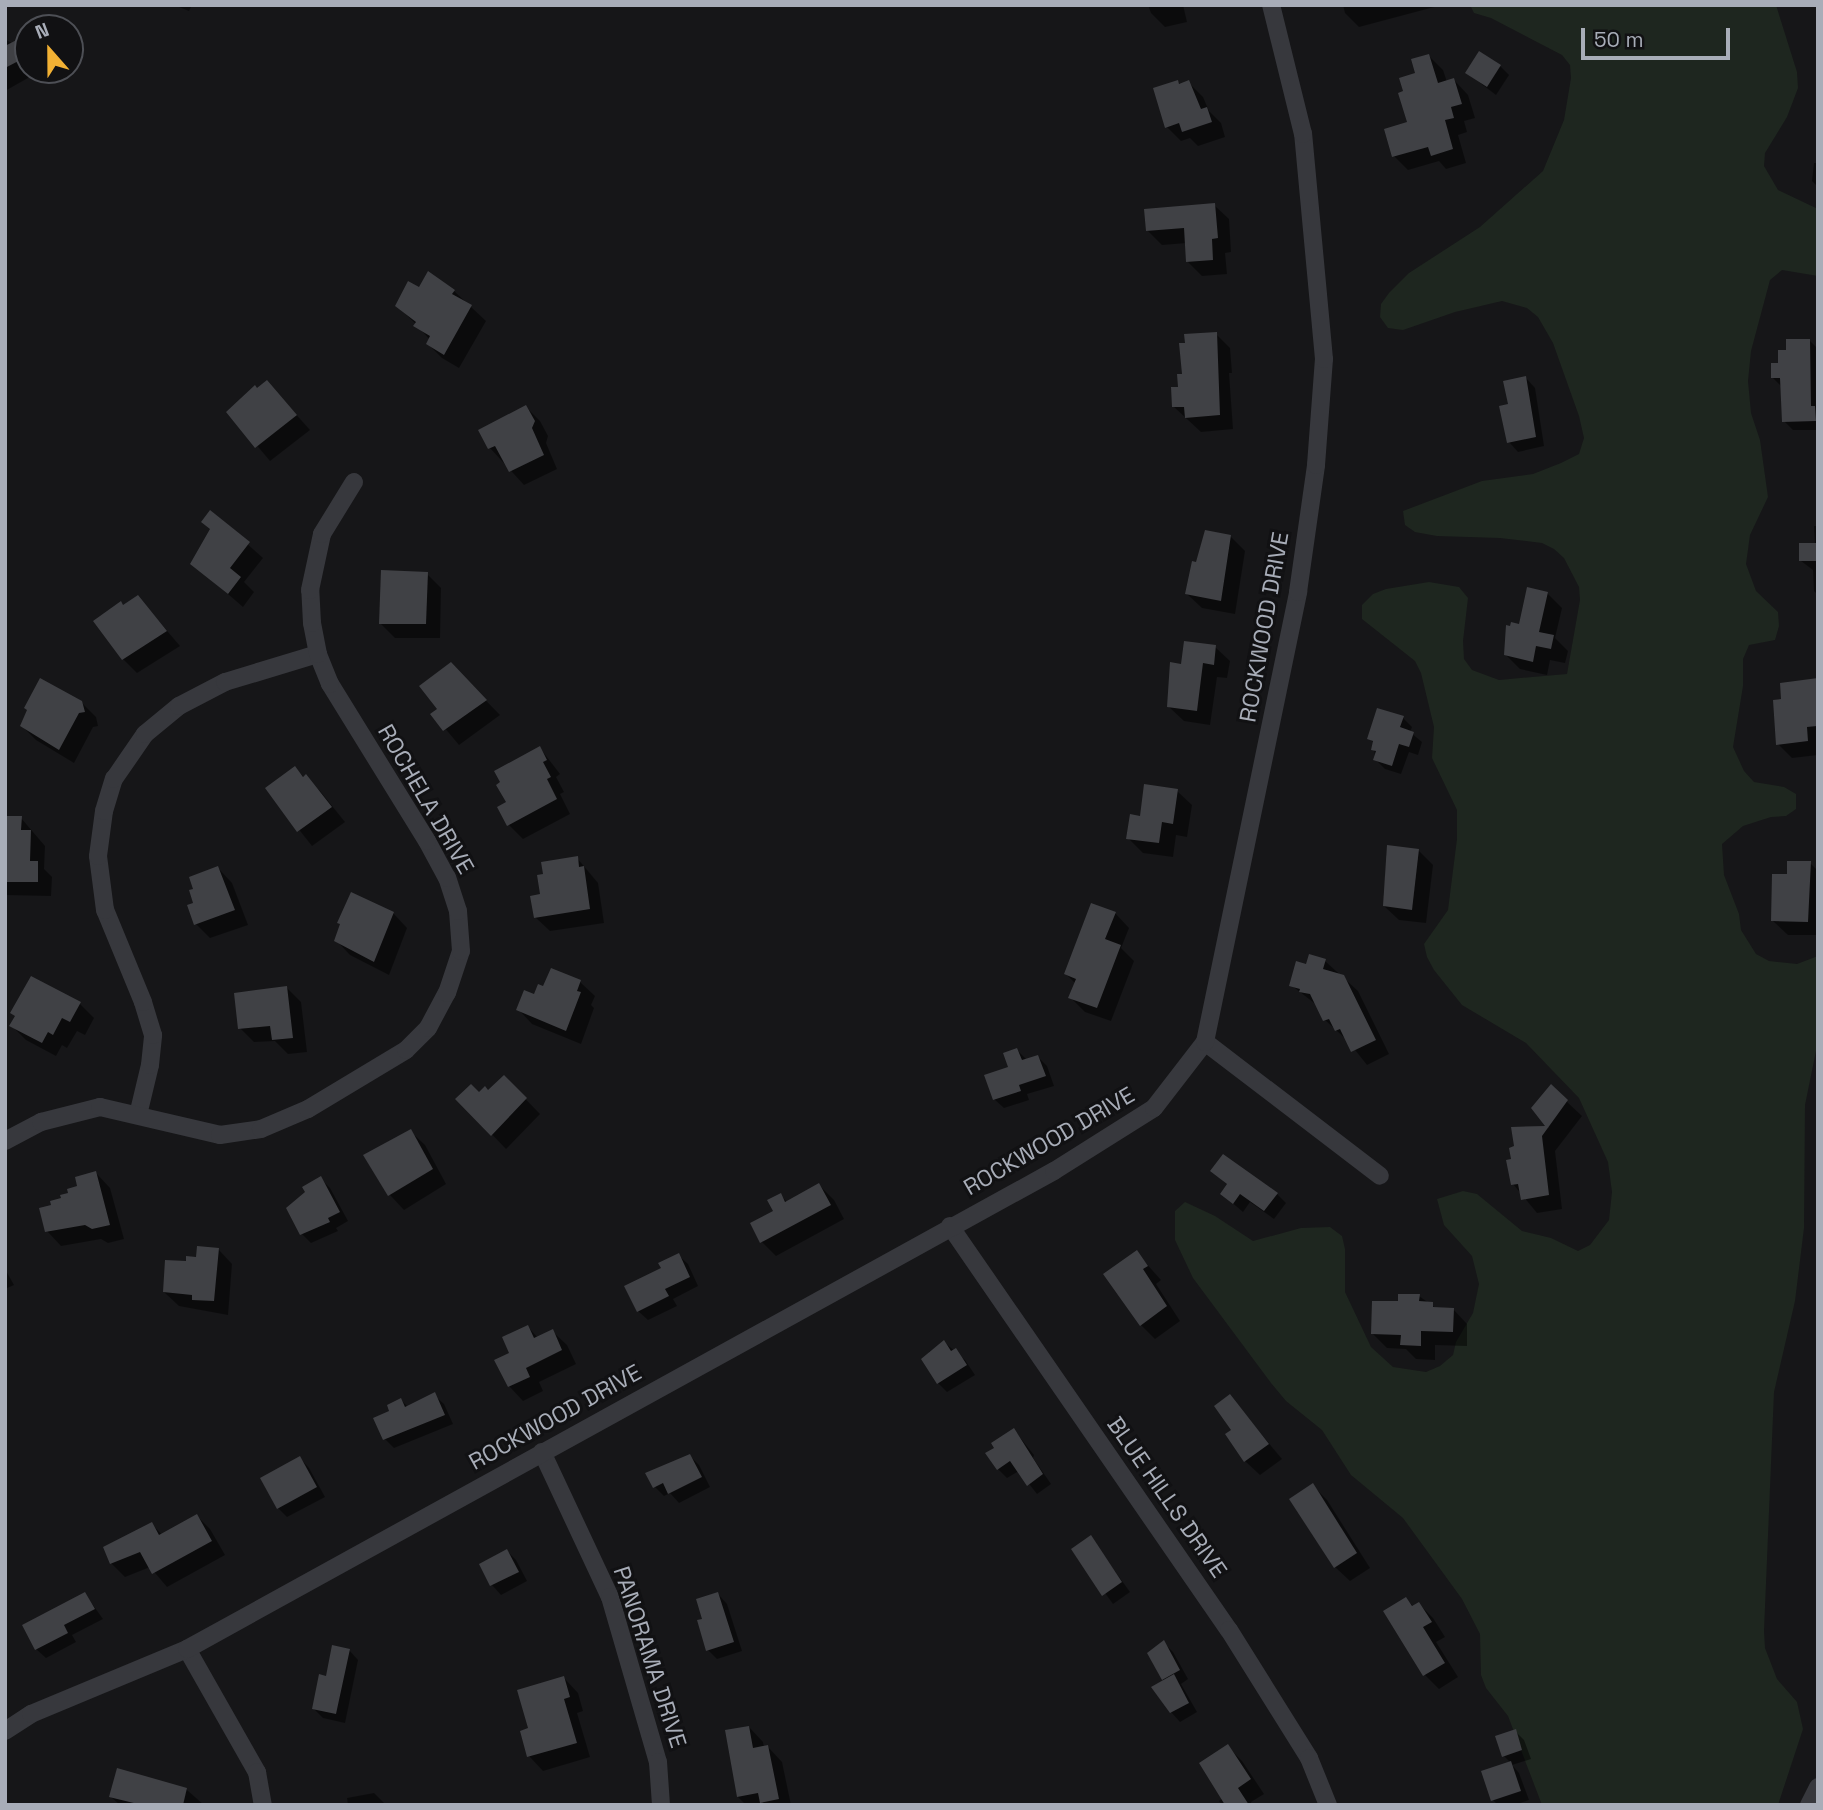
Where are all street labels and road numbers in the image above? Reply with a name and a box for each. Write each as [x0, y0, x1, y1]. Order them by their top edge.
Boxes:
street label: ROCKWOOD DRIVE [1234, 530, 1294, 724]
street label: ROCHELA DRIVE [372, 719, 480, 879]
street label: ROCKWOOD DRIVE [959, 1081, 1139, 1201]
street label: ROCKWOOD DRIVE [464, 1358, 646, 1476]
street label: BLUE HILLS DRIVE [1101, 1411, 1233, 1583]
street label: PANORAMA DRIVE [608, 1563, 692, 1751]

